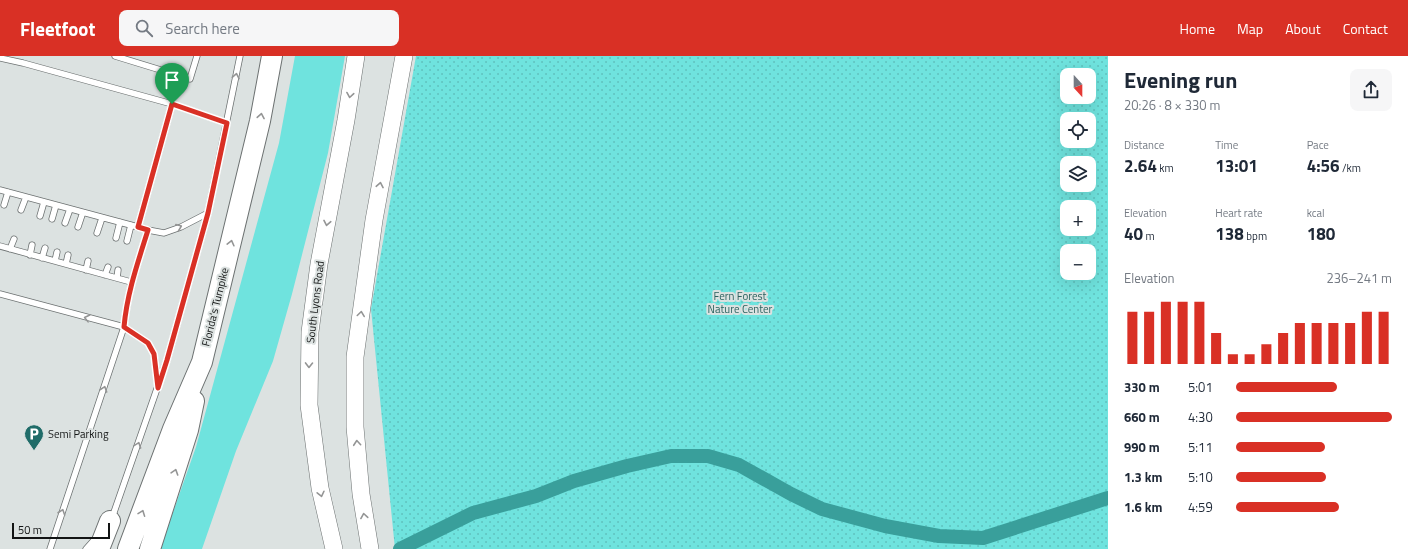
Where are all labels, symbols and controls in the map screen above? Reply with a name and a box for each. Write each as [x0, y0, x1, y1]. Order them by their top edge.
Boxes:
search box [119, 10, 399, 46]
text: Fleetfoot [20, 14, 95, 43]
icon: search [133, 17, 155, 39]
text: Search here [165, 17, 240, 40]
text: Home [1180, 18, 1215, 39]
text: Map [1237, 18, 1263, 39]
text: About [1285, 18, 1321, 39]
text: Contact [1343, 18, 1388, 39]
pin [155, 63, 189, 104]
text: Evening run [1124, 63, 1237, 97]
north arrow [1060, 68, 1096, 104]
map controls [1060, 68, 1096, 280]
icon: arrive [161, 69, 183, 91]
button: share [1350, 69, 1392, 111]
one-way arrow [231, 72, 240, 79]
one-way arrow [346, 91, 355, 98]
text: 20:26 · 8 × 330 m [1124, 95, 1220, 115]
button: locate [1060, 112, 1096, 148]
one-way arrow [256, 113, 265, 119]
text: Distance [1124, 137, 1164, 153]
text: Time [1215, 137, 1238, 153]
text: Pace [1307, 137, 1329, 153]
text: 2.64 [1124, 153, 1157, 179]
text: 13:01 [1215, 153, 1258, 179]
text: 4:56 [1307, 153, 1340, 179]
button: layers [1060, 156, 1096, 192]
text: km [1157, 160, 1174, 176]
text: /km [1340, 160, 1361, 176]
one-way arrow [375, 182, 384, 189]
button: + [1060, 200, 1096, 236]
text: Elevation [1124, 205, 1167, 221]
text: Heart rate [1215, 205, 1263, 221]
text: kcal [1307, 205, 1325, 221]
one-way arrow [324, 219, 332, 226]
text: 40 [1124, 221, 1143, 247]
text: 138 [1215, 221, 1244, 247]
text: 180 [1307, 221, 1335, 247]
one-way arrow [175, 224, 183, 232]
text: m [1143, 228, 1155, 244]
text: bpm [1244, 228, 1267, 244]
one-way arrow [226, 239, 234, 246]
button: − [1060, 244, 1096, 280]
street label: South Lyons Road [302, 260, 328, 344]
street label: Florida's Turnpike [197, 266, 233, 348]
text: Elevation [1124, 268, 1175, 288]
text: 236–241 m [1326, 268, 1392, 288]
park label: Fern Forest Nature Center [708, 288, 773, 317]
one-way arrow [356, 311, 365, 317]
one-way arrow [83, 314, 90, 322]
one-way arrow [305, 362, 313, 368]
text: 330 m [1124, 377, 1160, 397]
text: 5:01 [1188, 377, 1213, 397]
one-way arrow [99, 385, 107, 392]
text: 660 m [1124, 407, 1160, 427]
text: 4:30 [1188, 407, 1213, 427]
parking icon: Semi Parking [23, 423, 45, 451]
place label: Semi Parking [48, 426, 109, 442]
text: 990 m [1124, 437, 1160, 457]
text: 5:11 [1188, 437, 1213, 457]
one-way arrow [352, 440, 361, 446]
one-way arrow [134, 442, 142, 449]
text: 1.3 km [1124, 467, 1162, 487]
text: 5:10 [1188, 467, 1213, 487]
one-way arrow [170, 469, 178, 476]
one-way arrow [317, 491, 325, 497]
text: 1.6 km [1124, 497, 1162, 517]
text: 4:59 [1188, 497, 1213, 517]
one-way arrow [57, 509, 66, 516]
one-way arrow [137, 509, 145, 516]
one-way arrow [361, 513, 369, 519]
scale bar [12, 521, 110, 540]
text: 50 m [18, 522, 42, 538]

